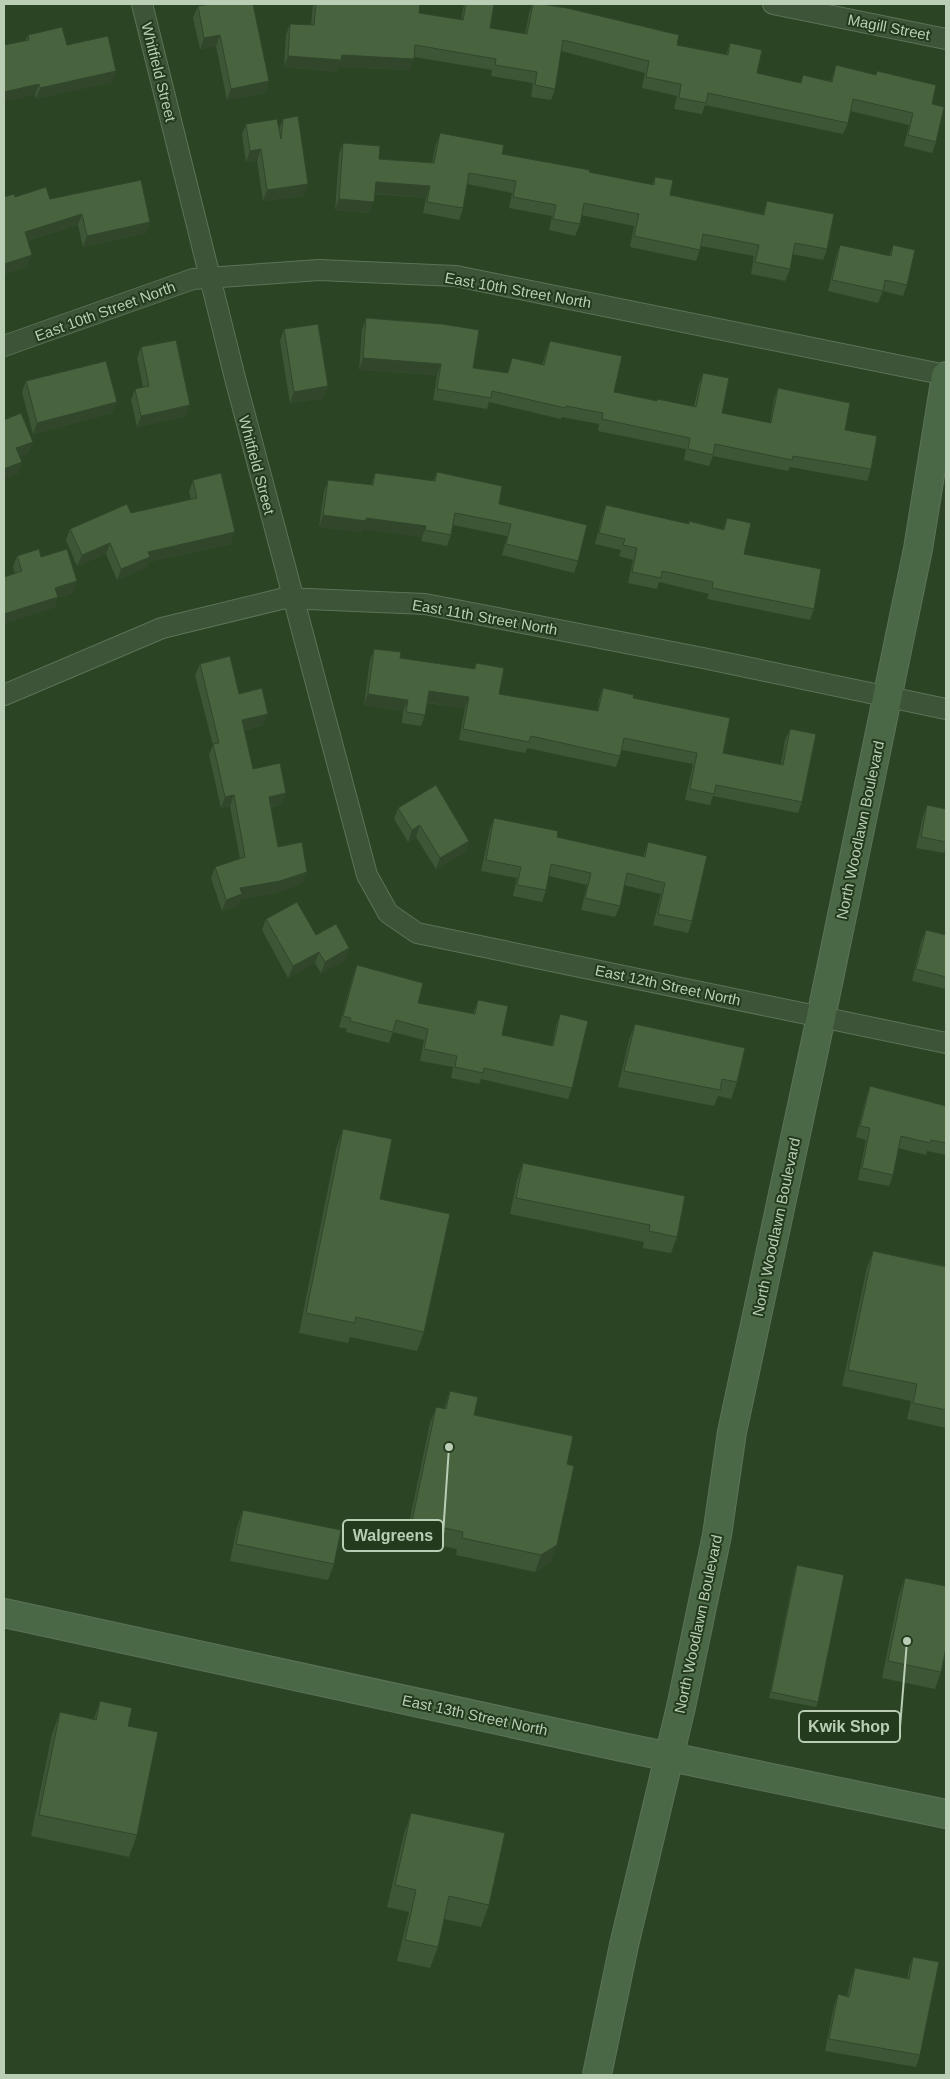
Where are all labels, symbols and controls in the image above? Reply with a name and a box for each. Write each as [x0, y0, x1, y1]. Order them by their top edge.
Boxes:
street label: Magill Street [846, 11, 932, 43]
street label: Whitfield Street [138, 21, 180, 124]
street label: East 10th Street North [443, 269, 593, 311]
street label: East 10th Street North [32, 278, 178, 344]
street label: Whitfield Street [236, 414, 279, 517]
street label: East 11th Street North [411, 596, 559, 638]
street label: North Woodlawn Boulevard [833, 739, 887, 921]
street label: East 12th Street North [594, 961, 742, 1009]
street label: North Woodlawn Boulevard [749, 1136, 803, 1318]
callout: Walgreens [343, 1520, 443, 1551]
text: Walgreens [353, 1527, 433, 1544]
street label: North Woodlawn Boulevard [671, 1533, 725, 1715]
street label: East 13th Street North [401, 1691, 549, 1739]
callout: Kwik Shop [799, 1711, 900, 1742]
text: Kwik Shop [808, 1718, 890, 1735]

